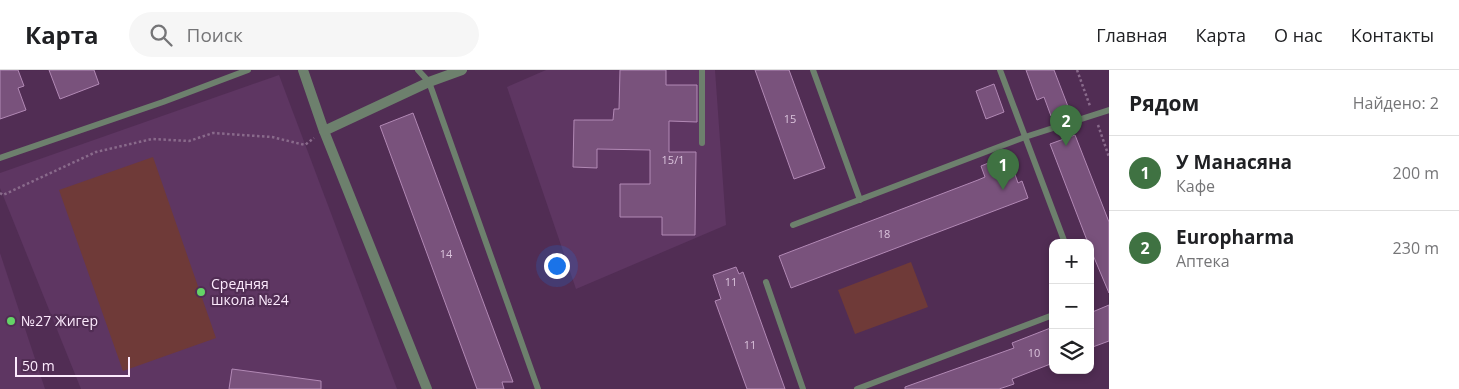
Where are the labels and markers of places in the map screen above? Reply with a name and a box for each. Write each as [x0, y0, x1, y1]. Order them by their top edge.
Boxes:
pin: 2 [1050, 105, 1082, 146]
pin: 1 [987, 149, 1019, 190]
place label: Средняя школа №24 [211, 274, 289, 309]
marker: Средняя школа №24 [195, 286, 207, 298]
place label: №27 Жигер [21, 311, 98, 330]
marker: №27 Жигер [5, 315, 17, 327]

